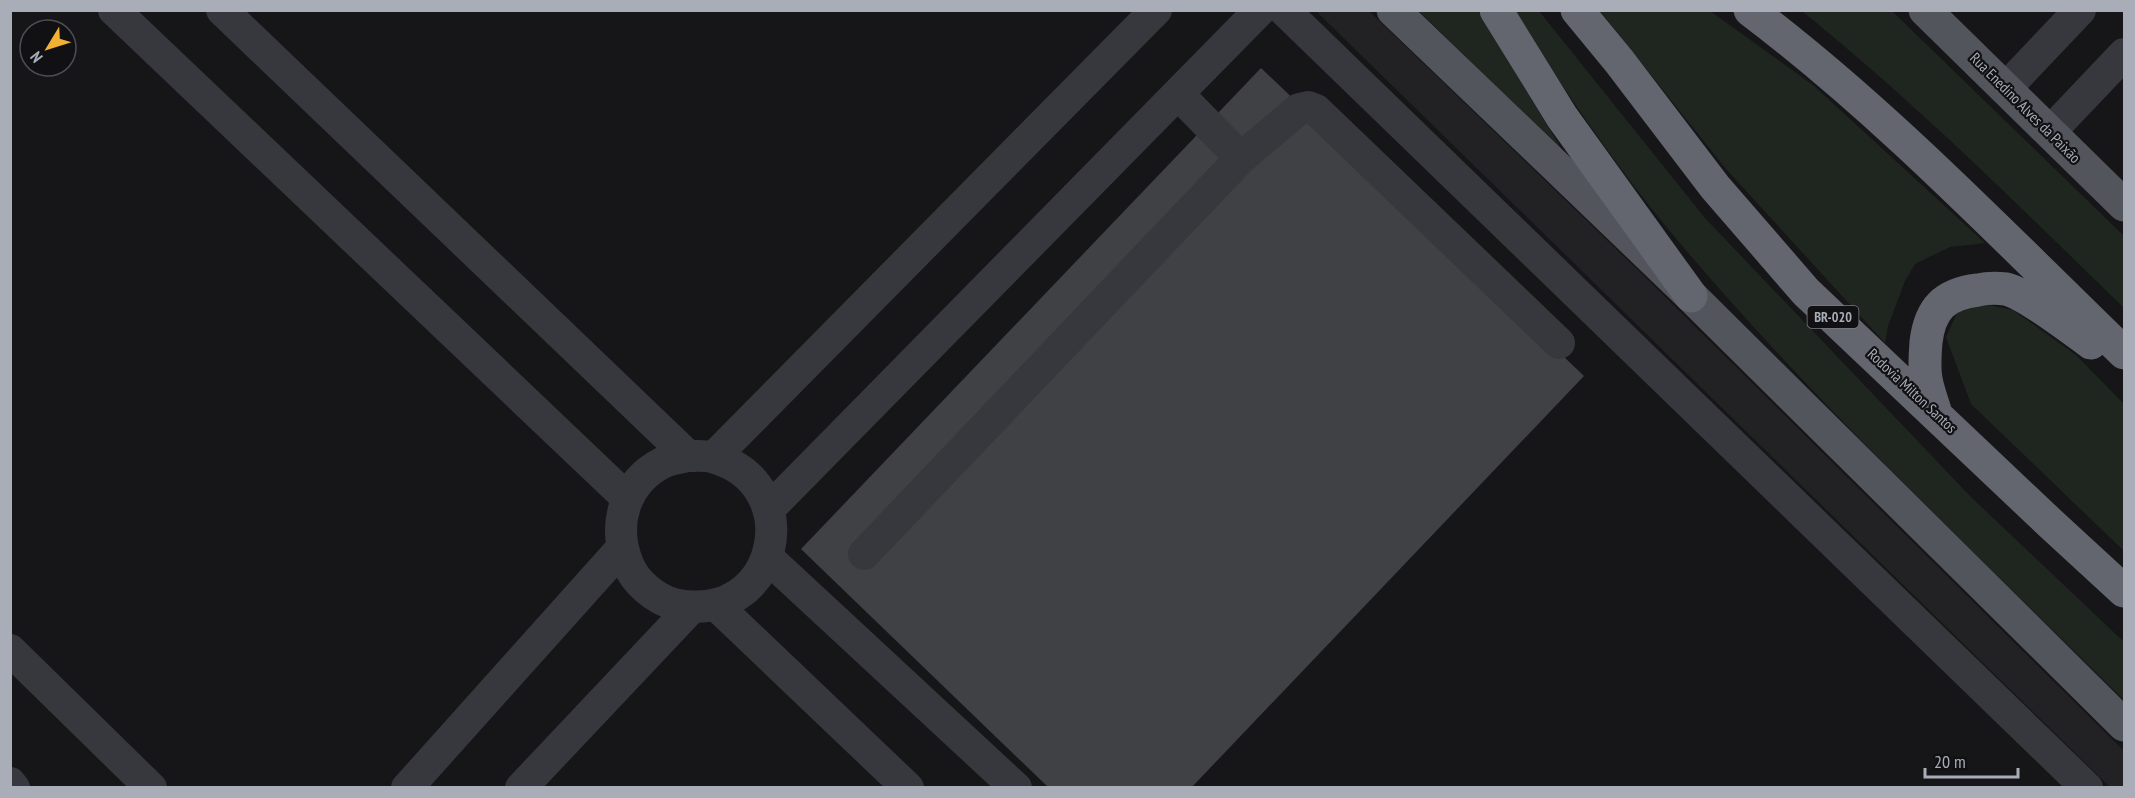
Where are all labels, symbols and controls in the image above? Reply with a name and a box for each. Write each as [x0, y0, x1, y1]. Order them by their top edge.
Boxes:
north arrow [18, 18, 78, 78]
text: N [26, 48, 47, 67]
street label: Rua Enedino Alves da Paixão [1966, 48, 2085, 167]
road number: BR-020 [1808, 306, 1858, 328]
street label: Rodovia Milton Santos [1864, 344, 1961, 437]
scale bar [1925, 741, 2018, 779]
text: 20 m [1934, 750, 1966, 773]

